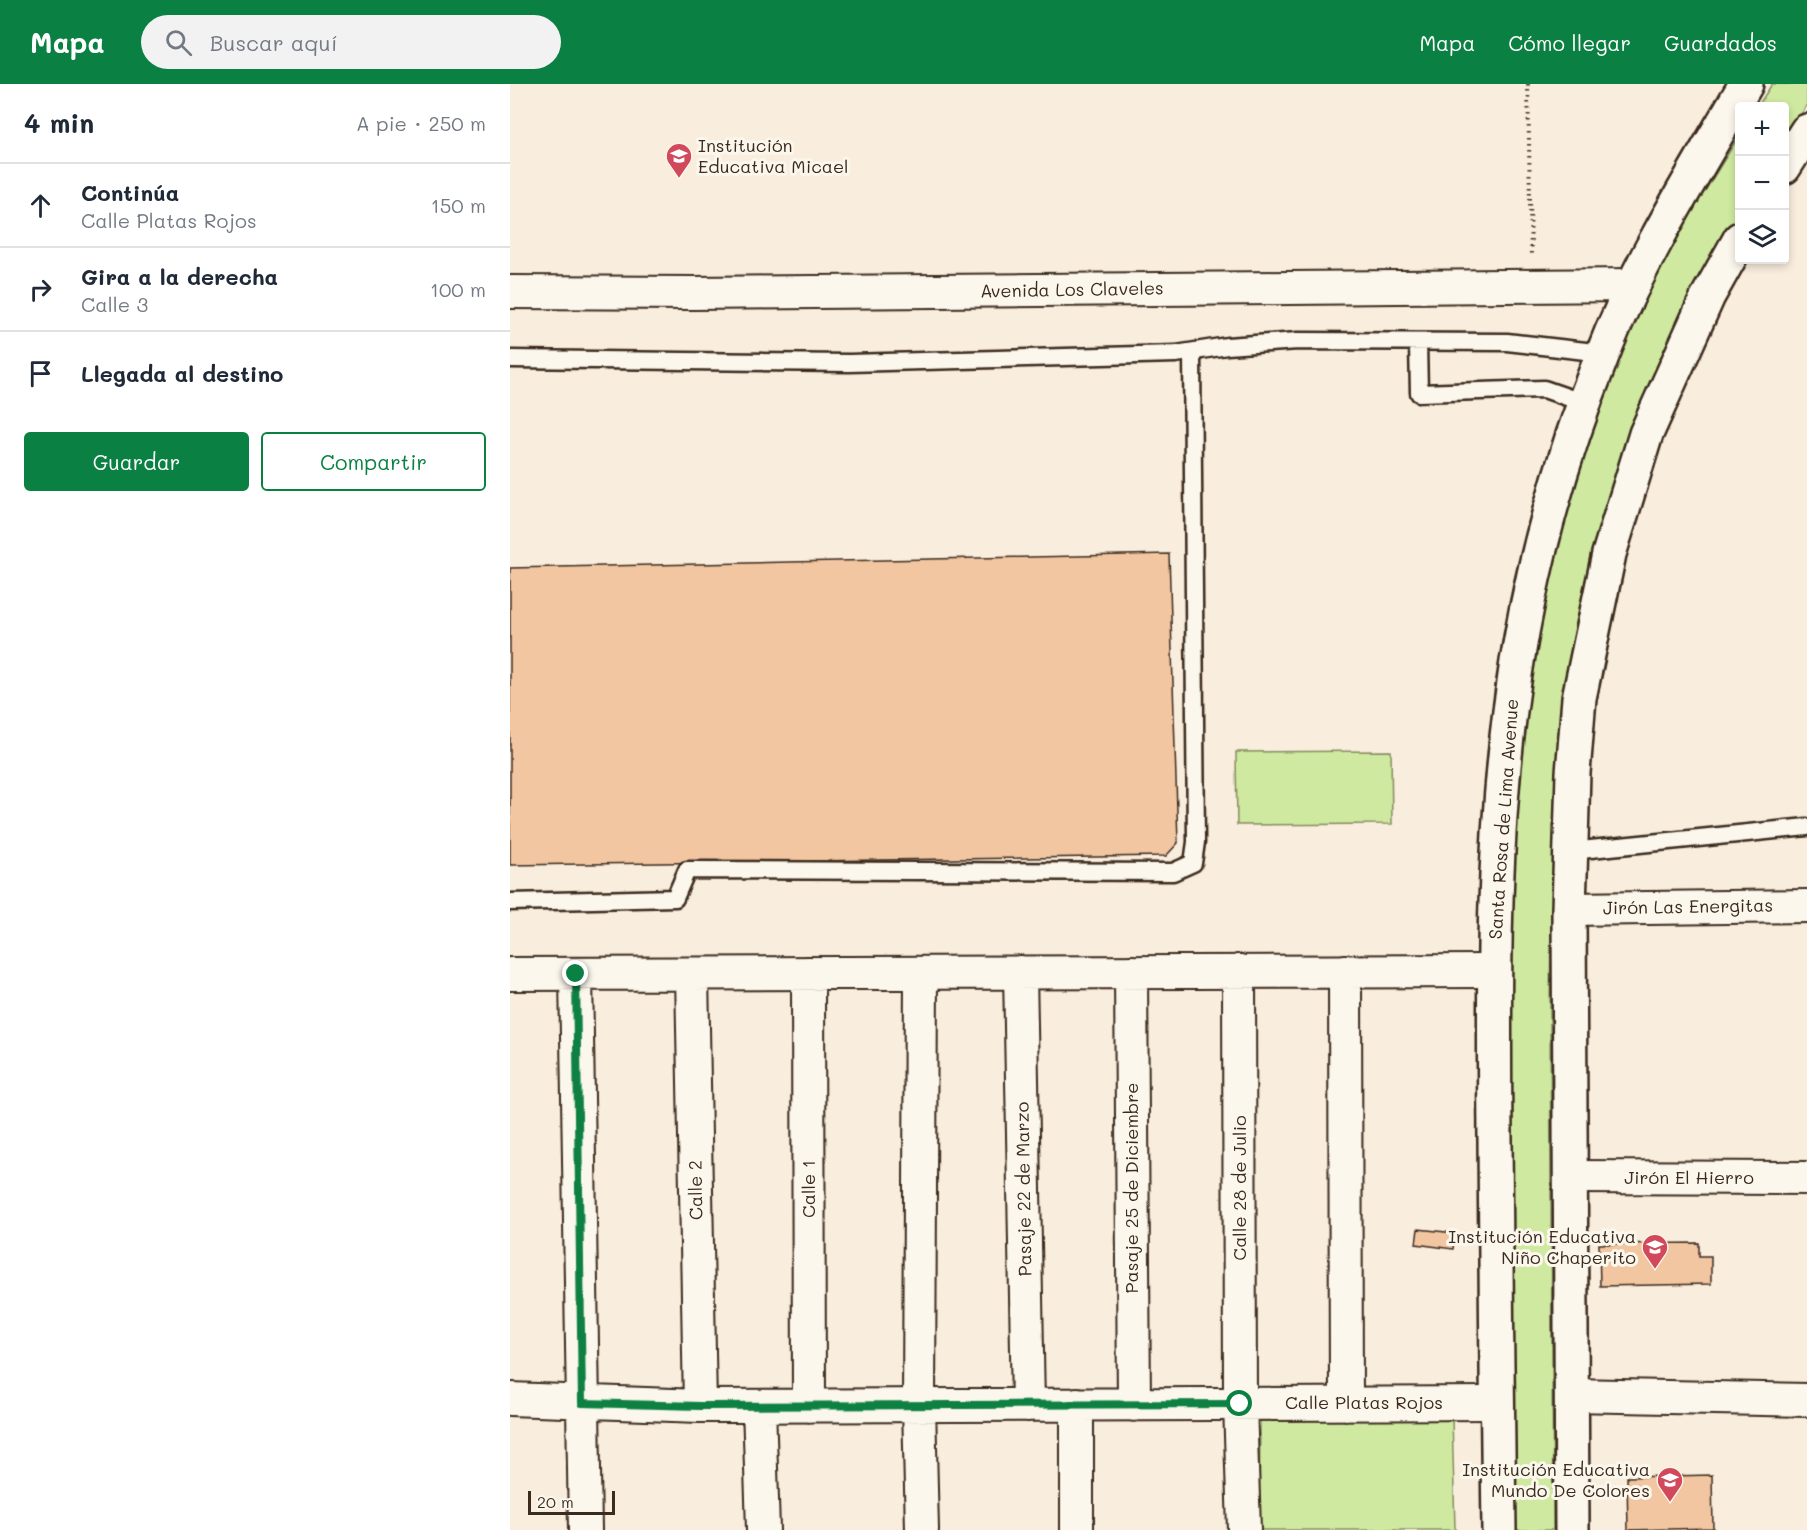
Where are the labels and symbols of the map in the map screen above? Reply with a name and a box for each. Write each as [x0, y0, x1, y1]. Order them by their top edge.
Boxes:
place label: Institución Educativa Micael [698, 133, 849, 178]
school or university icon: Institución Educativa Micael [664, 141, 694, 179]
street label: Avenida Los Claveles [980, 275, 1164, 303]
street label: Santa Rosa de Lima Avenue [1483, 698, 1523, 940]
street label: Jirón Las Energitas [1603, 893, 1773, 919]
route end [562, 960, 588, 986]
street label: Pasaje 25 de Diciembre [1119, 1083, 1143, 1293]
street label: Pasaje 22 de Marzo [1009, 1101, 1037, 1276]
street label: Calle 28 de Julio [1227, 1115, 1251, 1261]
street label: Calle 2 [682, 1160, 708, 1220]
street label: Calle 1 [796, 1160, 820, 1218]
street label: Jirón El Hierro [1624, 1165, 1754, 1189]
place label: Institución Educativa Niño Chaperito [1448, 1224, 1636, 1269]
school or university icon: Institución Educativa Niño Chaperito [1640, 1232, 1670, 1270]
route start [1226, 1390, 1252, 1416]
street label: Calle Platas Rojos [1285, 1390, 1443, 1414]
place label: Institución Educativa Mundo De Colores [1462, 1457, 1650, 1502]
school or university icon: Institución Educativa Mundo De Colores [1655, 1465, 1685, 1503]
scale bar [528, 1488, 615, 1516]

